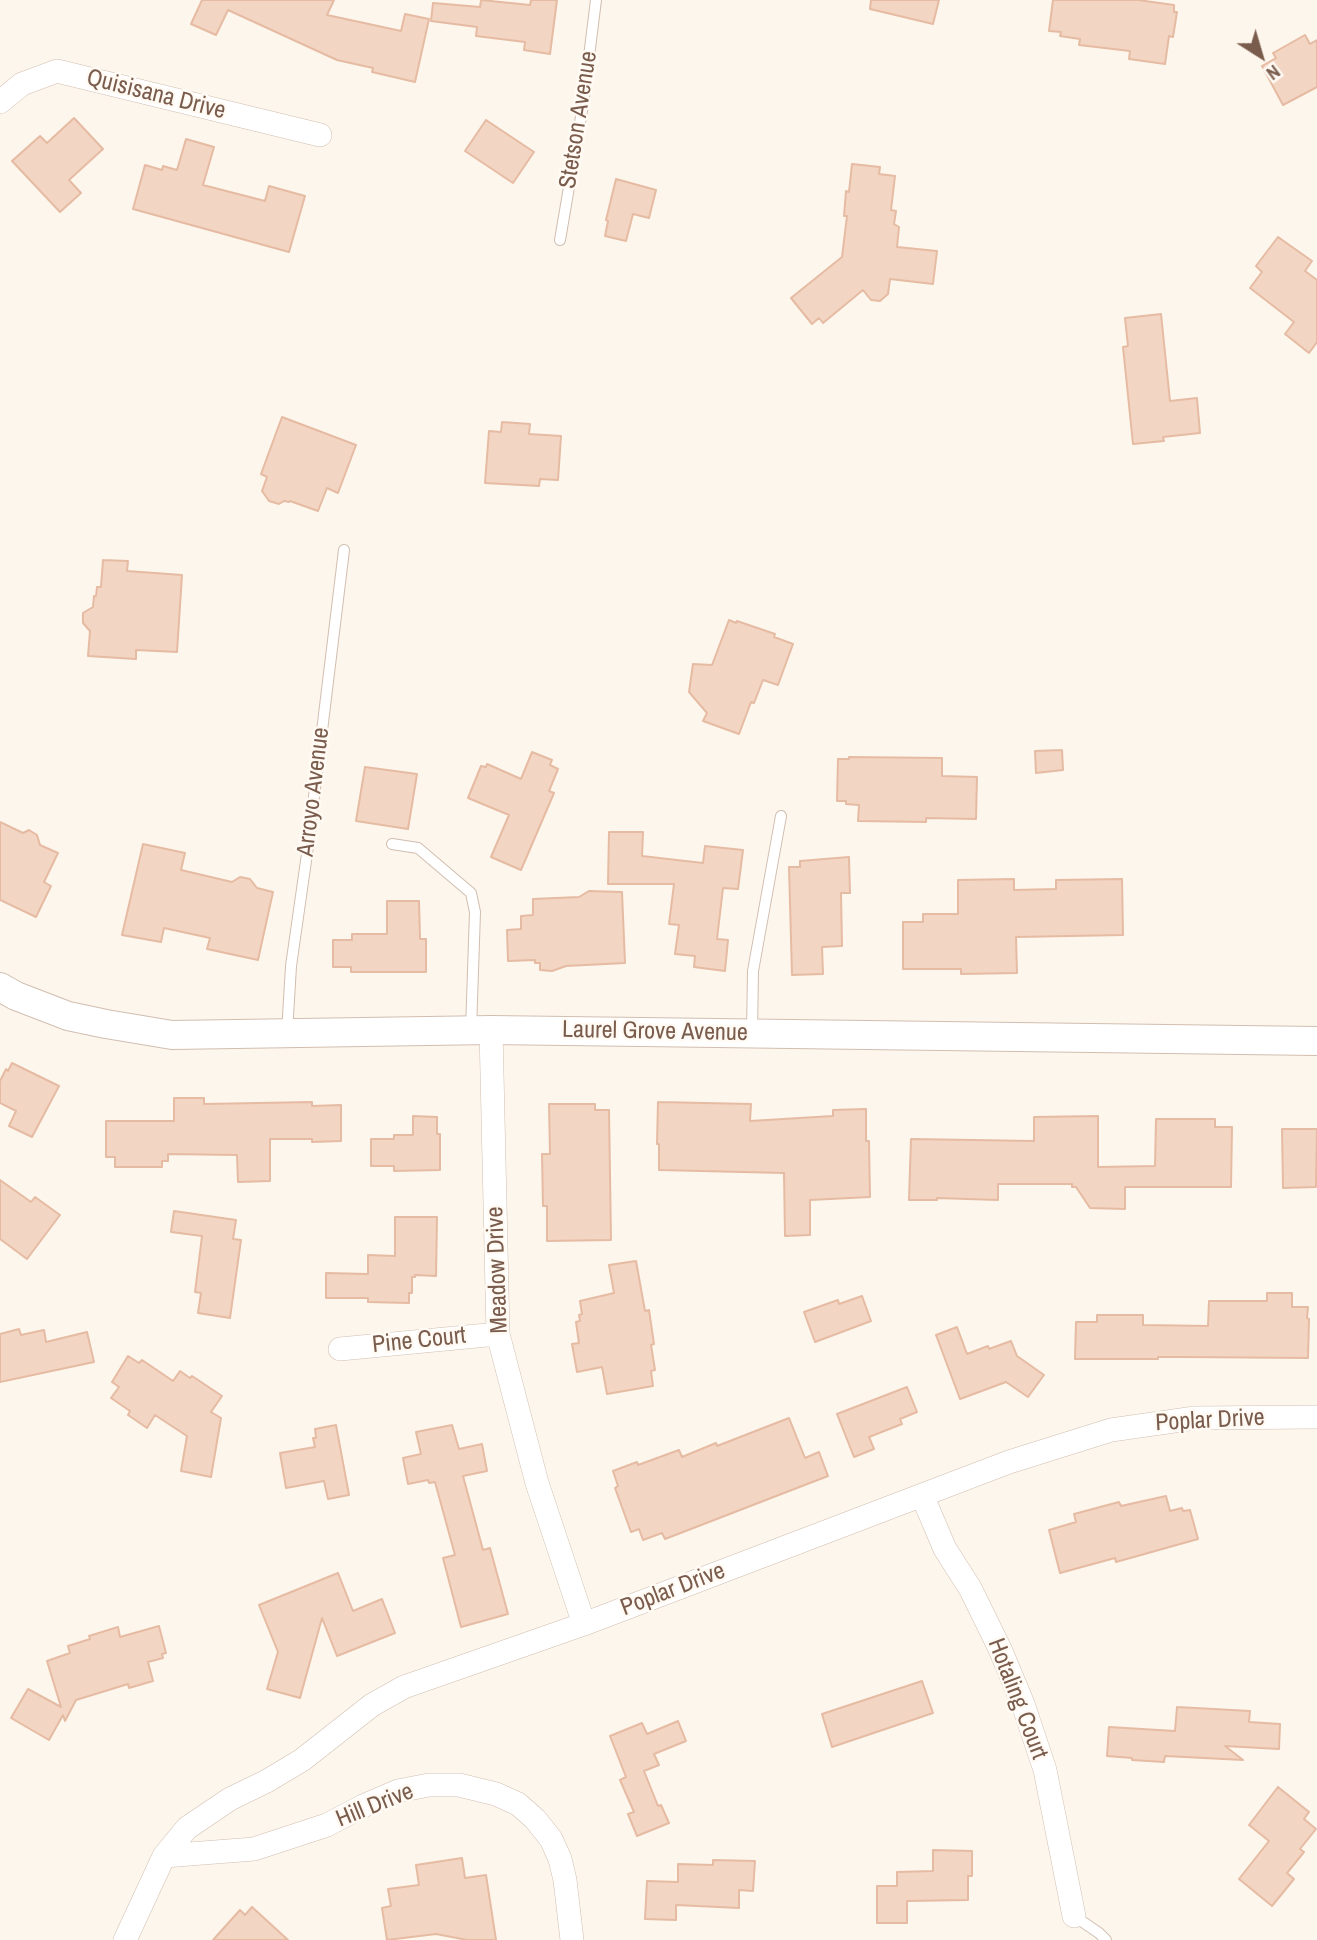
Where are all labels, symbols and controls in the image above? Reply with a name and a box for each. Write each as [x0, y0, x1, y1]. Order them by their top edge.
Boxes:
north arrow [1226, 21, 1296, 91]
street label: Stetson Avenue [554, 49, 604, 191]
text: N [1261, 59, 1286, 87]
street label: Quisisana Drive [84, 64, 228, 126]
street label: Arroyo Avenue [292, 726, 336, 858]
street label: Laurel Grove Avenue [562, 1016, 748, 1048]
street label: Meadow Drive [481, 1206, 515, 1334]
street label: Pine Court [371, 1322, 467, 1360]
street label: Poplar Drive [1155, 1404, 1265, 1438]
street label: Poplar Drive [617, 1557, 729, 1623]
street label: Hotaling Court [981, 1635, 1053, 1763]
street label: Hill Drive [332, 1777, 418, 1835]

